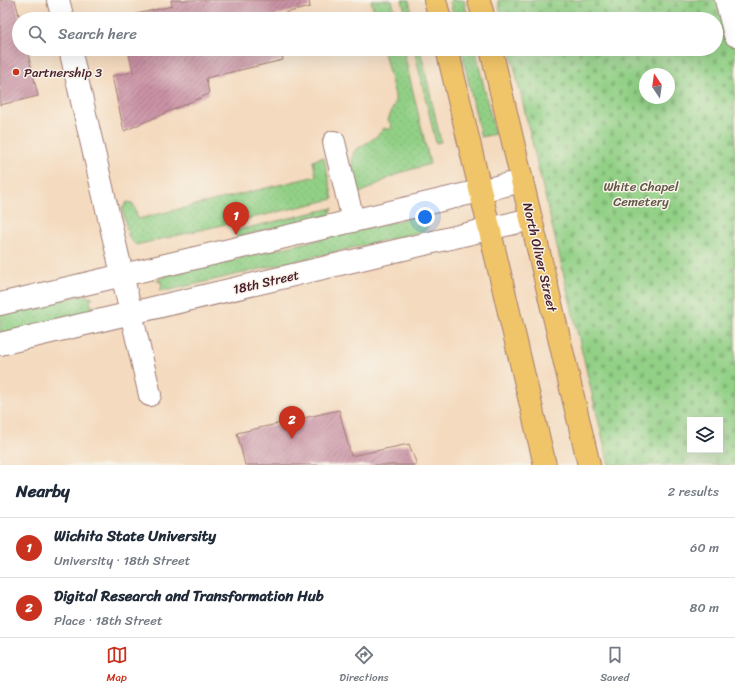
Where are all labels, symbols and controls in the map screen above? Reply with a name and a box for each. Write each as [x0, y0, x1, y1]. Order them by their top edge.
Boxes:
search box [12, 12, 723, 56]
text: Search here [58, 21, 137, 47]
icon: search [26, 23, 48, 45]
place label: Partnership 3 [24, 61, 102, 84]
marker: Partnership 3 [11, 67, 21, 77]
north arrow [639, 68, 675, 104]
park label: White Chapel Cemetery [604, 175, 679, 213]
street label: North Oliver Street [516, 200, 564, 315]
pin: 1 [223, 202, 249, 235]
your location [415, 207, 435, 227]
street label: 18th Street [231, 263, 302, 301]
pin: 2 [279, 406, 305, 439]
map controls [687, 417, 723, 453]
button: layers [687, 417, 723, 453]
text: Nearby [16, 476, 70, 506]
text: 2 results [668, 480, 719, 503]
text: Wichita State University [54, 523, 216, 549]
text: 1 [26, 536, 32, 559]
text: 60 m [690, 536, 719, 559]
text: University · 18th Street [54, 549, 190, 572]
text: Digital Research and Transformation Hub [54, 583, 324, 609]
text: 2 [25, 596, 33, 619]
text: 80 m [690, 596, 719, 619]
text: Place · 18th Street [54, 609, 163, 632]
tab: Map [106, 644, 128, 687]
tab: Directions [339, 644, 389, 687]
tab: Saved [600, 644, 629, 687]

